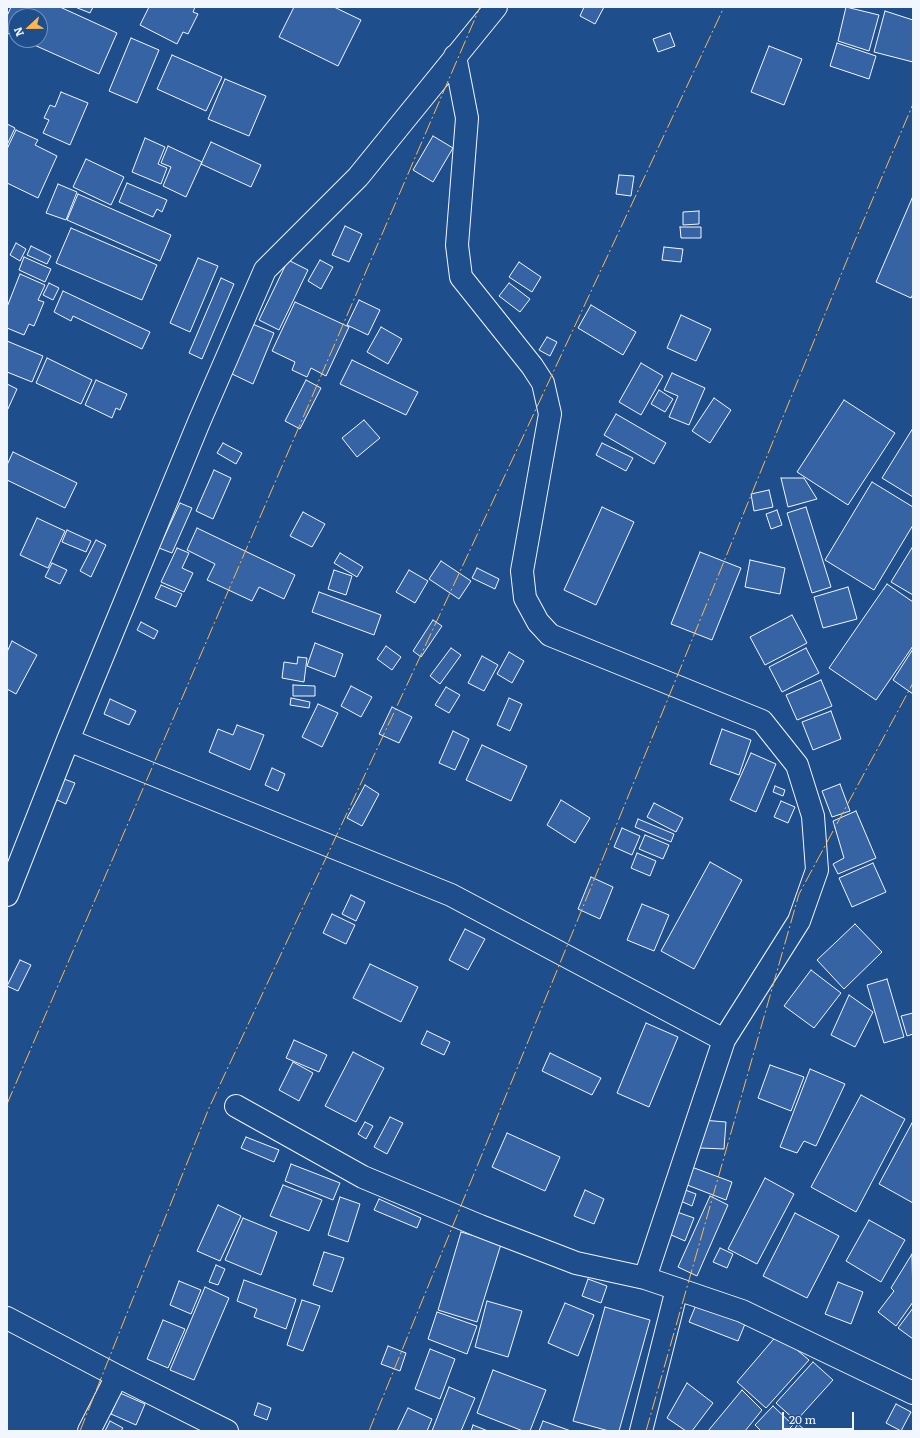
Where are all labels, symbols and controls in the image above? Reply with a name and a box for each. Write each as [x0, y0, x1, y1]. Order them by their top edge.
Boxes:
north arrow [8, 8, 48, 48]
text: N [9, 25, 27, 39]
scale bar [784, 1404, 856, 1430]
text: 20 m [789, 1410, 816, 1428]

